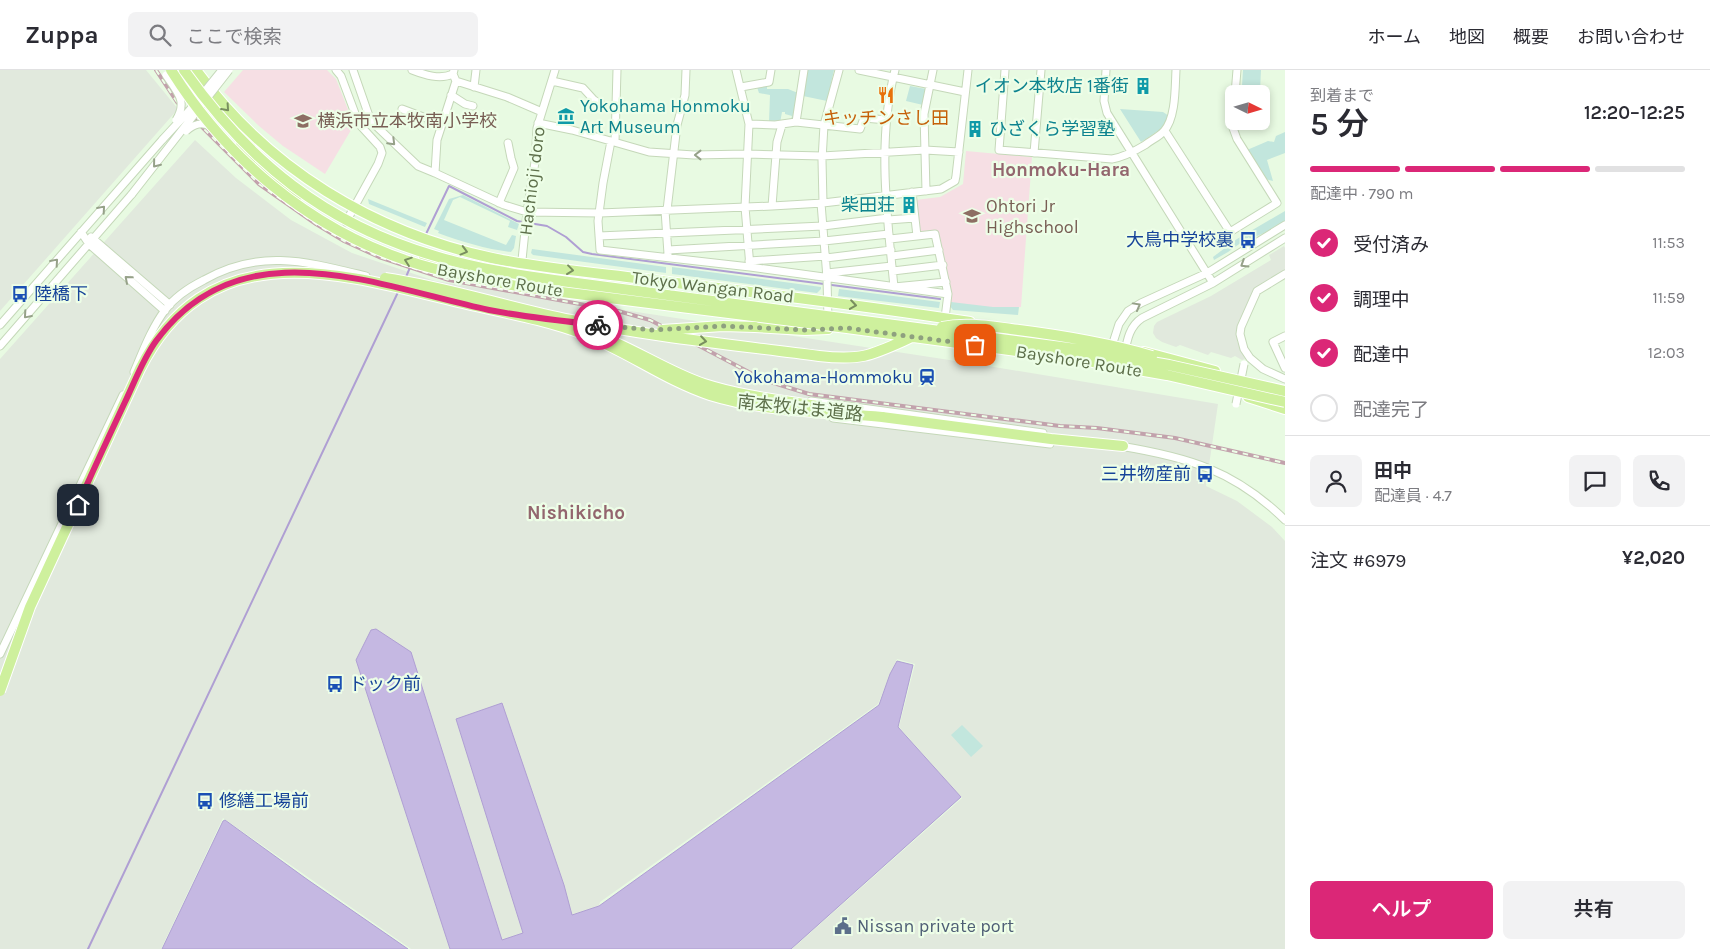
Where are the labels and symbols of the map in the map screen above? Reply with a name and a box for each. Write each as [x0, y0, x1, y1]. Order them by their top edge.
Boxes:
place label: イオン本牧店 1番街 [975, 75, 1129, 97]
building icon: イオン本牧店 1番街 [1133, 76, 1153, 96]
restaurant icon: キッチンさし田 [876, 85, 896, 105]
north arrow [1225, 85, 1270, 130]
place label: Yokohama Honmoku Art Museum [580, 95, 751, 138]
one-way arrow [220, 103, 229, 112]
museum icon: Yokohama Honmoku Art Museum [556, 106, 576, 126]
place label: キッチンさし田 [823, 107, 949, 129]
place label: 横浜市立本牧南小学校 [317, 110, 497, 132]
school or university icon: 横浜市立本牧南小学校 [293, 111, 313, 131]
place label: ひざくら学習塾 [989, 118, 1115, 140]
building icon: ひざくら学習塾 [965, 119, 985, 139]
street label: Hachioji doro [514, 125, 550, 237]
one-way arrow [386, 136, 395, 145]
one-way arrow [694, 150, 702, 160]
one-way arrow [152, 158, 161, 167]
district label: Honmoku-Hara [992, 159, 1130, 181]
place label: 柴田荘 [841, 194, 895, 216]
building icon: 柴田荘 [899, 195, 919, 215]
place label: Ohtori Jr Highschool [986, 195, 1079, 238]
one-way arrow [96, 206, 105, 215]
school or university icon: Ohtori Jr Highschool [962, 206, 982, 226]
place label: 大鳥中学校裏 [1126, 229, 1234, 251]
bus stop icon: 大鳥中学校裏 [1238, 230, 1258, 250]
one-way arrow [459, 245, 468, 256]
one-way arrow [405, 257, 413, 267]
street label: Bayshore Route [435, 258, 565, 302]
one-way arrow [1240, 258, 1249, 268]
one-way arrow [49, 259, 58, 268]
one-way arrow [566, 264, 574, 274]
street label: Tokyo Wangan Road [631, 266, 795, 308]
one-way arrow [125, 275, 134, 284]
place label: 陸橋下 [34, 283, 88, 305]
bus stop icon: 陸橋下 [10, 284, 30, 304]
one-way arrow [849, 299, 857, 310]
courier [573, 300, 623, 350]
one-way arrow [1132, 302, 1141, 312]
one-way arrow [24, 309, 33, 318]
pin [954, 324, 996, 366]
one-way arrow [700, 335, 708, 346]
street label: Bayshore Route [1014, 340, 1144, 382]
place label: Yokohama-Hommoku [734, 366, 913, 388]
station icon: Yokohama-Hommoku [917, 367, 937, 387]
street label: 南本牧はま道路 [736, 390, 864, 426]
place label: 三井物産前 [1101, 463, 1191, 485]
bus stop icon: 三井物産前 [1195, 464, 1215, 484]
pin [57, 484, 99, 526]
district label: Nishikicho [527, 502, 625, 524]
place label: ドック前 [349, 673, 421, 695]
bus stop icon: ドック前 [325, 674, 345, 694]
place label: 修繕工場前 [219, 790, 309, 812]
bus stop icon: 修繕工場前 [195, 791, 215, 811]
place label: Nissan private port [857, 915, 1014, 937]
public building icon: Nissan private port [833, 916, 853, 936]

